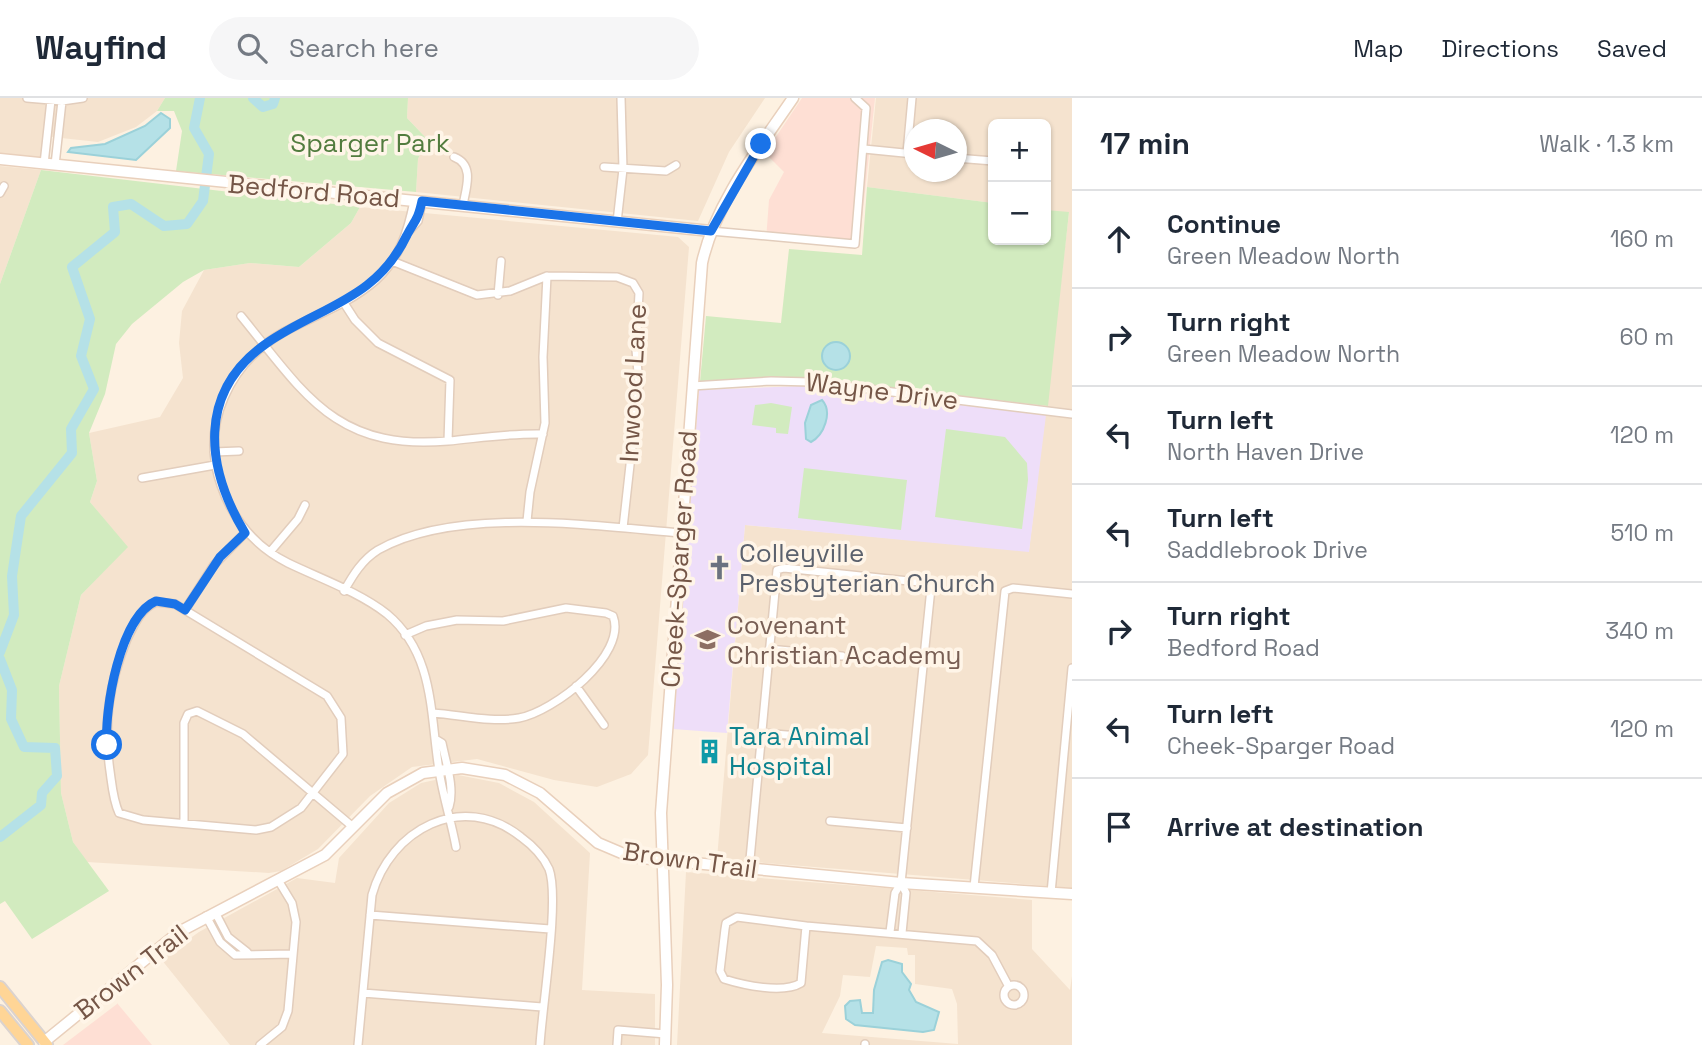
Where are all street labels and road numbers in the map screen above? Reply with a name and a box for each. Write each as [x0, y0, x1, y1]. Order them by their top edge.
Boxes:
street label: Bedford Road [226, 167, 402, 215]
street label: Inwood Lane [612, 303, 654, 463]
street label: Wayne Drive [804, 365, 960, 417]
street label: Cheek-Sparger Road [653, 429, 705, 689]
street label: Brown Trail [621, 834, 759, 886]
street label: Brown Trail [67, 917, 195, 1027]

